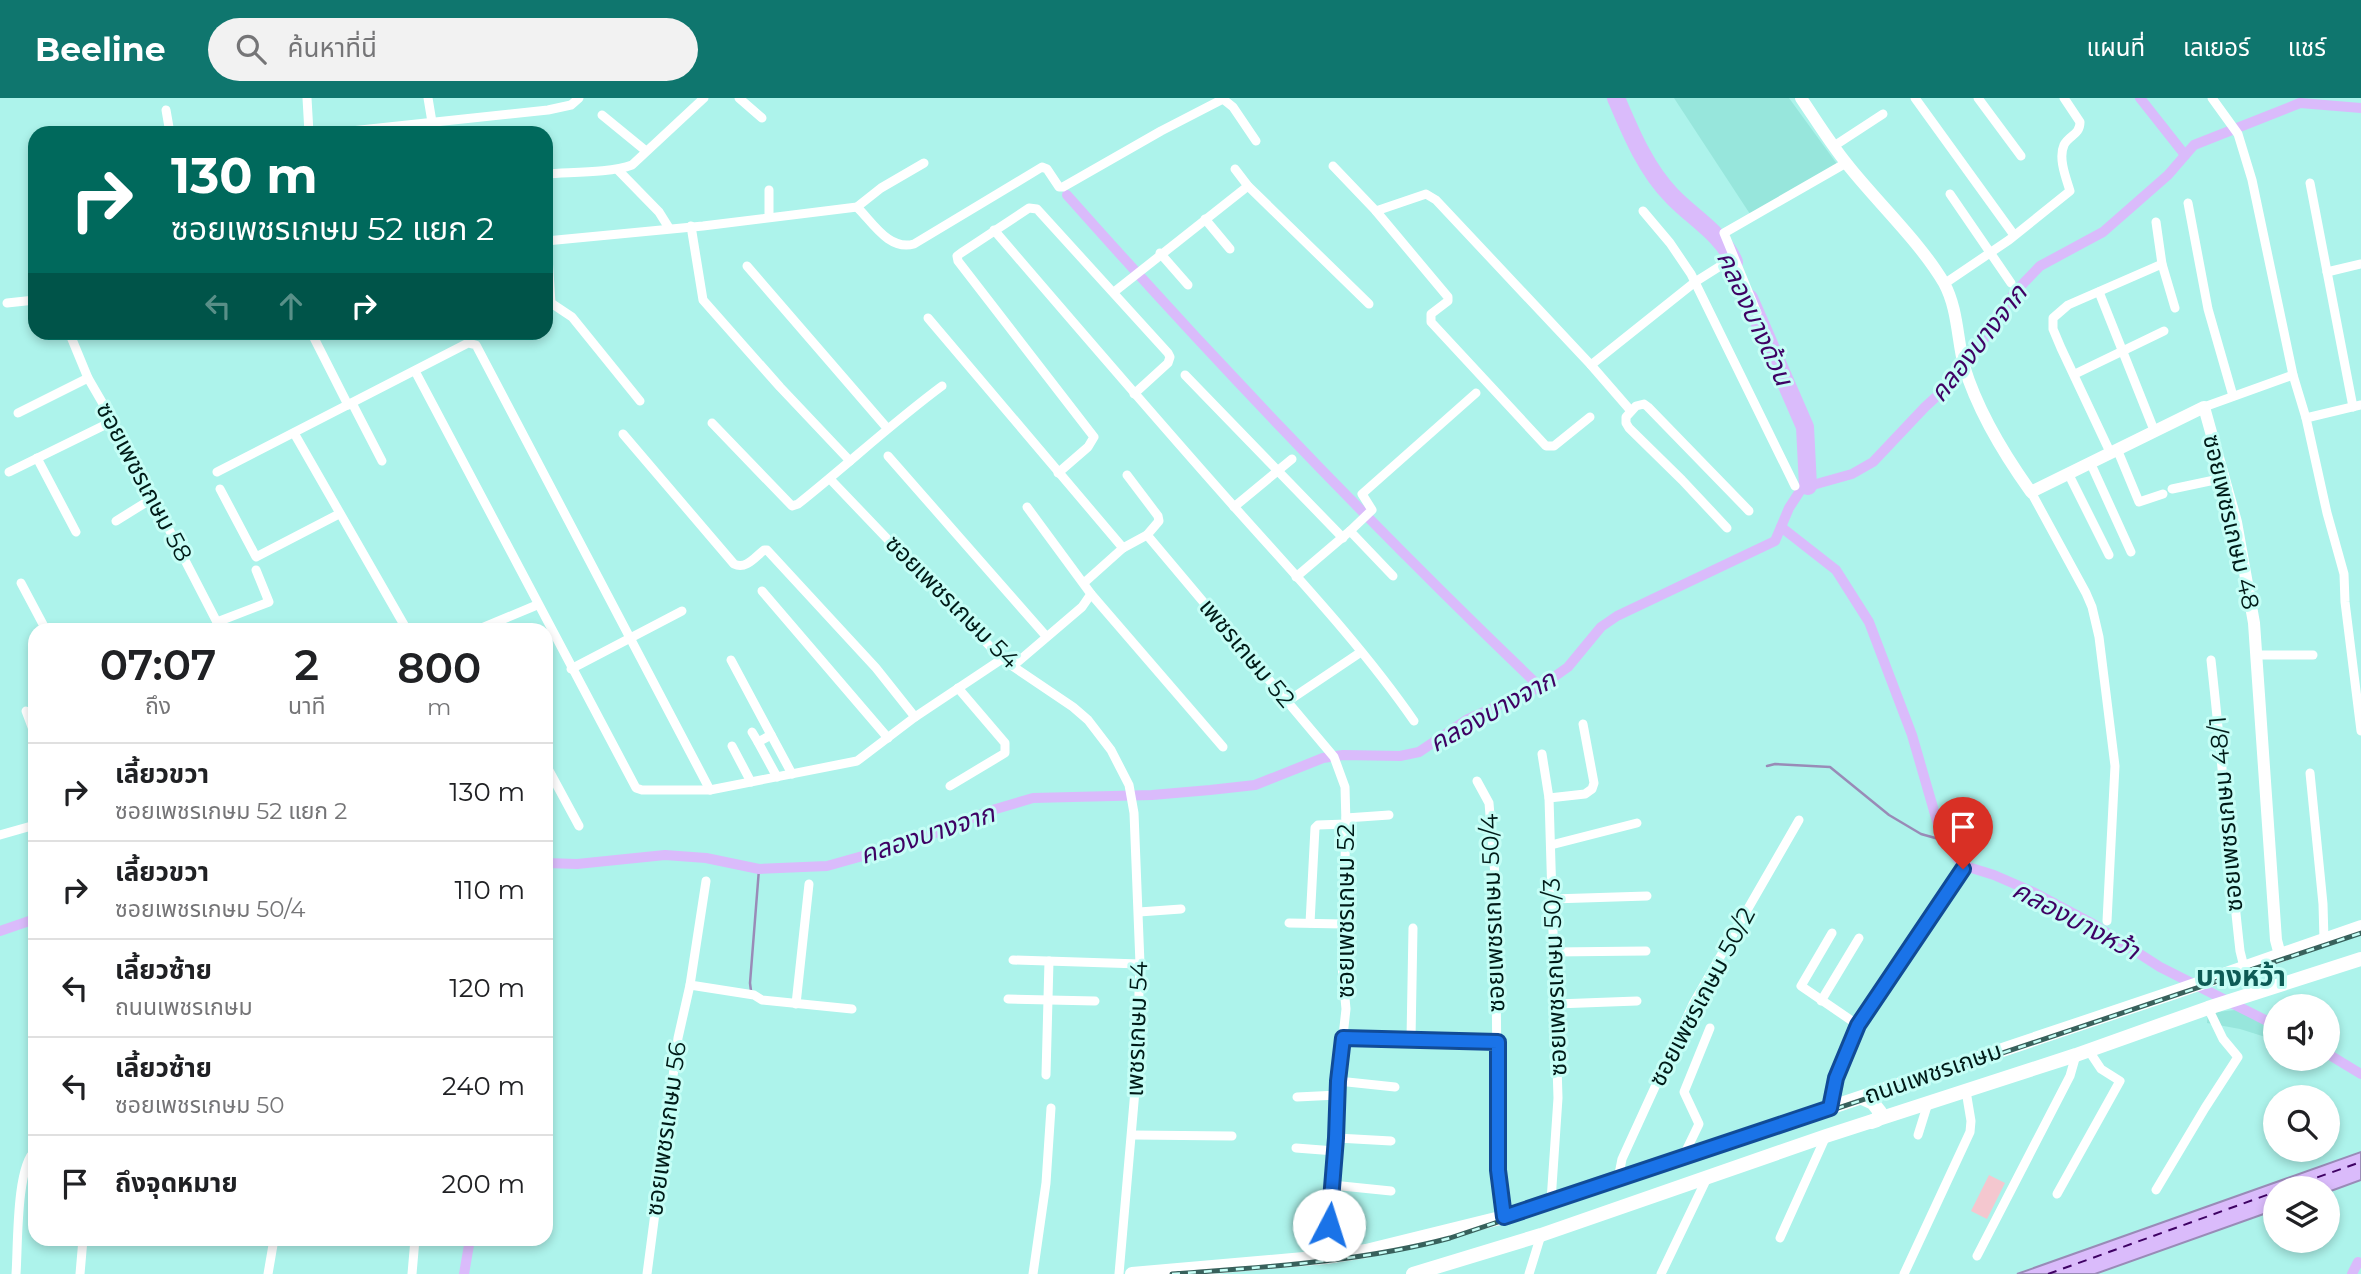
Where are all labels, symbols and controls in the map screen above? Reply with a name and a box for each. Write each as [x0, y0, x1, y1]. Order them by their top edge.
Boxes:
search box [208, 18, 698, 81]
text: Beeline [35, 29, 166, 69]
icon: search [232, 30, 270, 68]
text: ค้นหาที่นี่ [288, 32, 377, 64]
text: แผนที่ [2087, 33, 2145, 62]
text: เลเยอร์ [2183, 33, 2250, 62]
text: แชร์ [2288, 33, 2326, 62]
text: 130 m [171, 146, 318, 205]
icon: right [56, 154, 147, 245]
text: ซอยเพชรเกษม 52 แยก 2 [171, 209, 494, 248]
water label: คลองบางด้วน [1710, 246, 1801, 392]
water label: คลองบางจาก [1922, 277, 2035, 408]
icon: left [199, 287, 237, 325]
icon: ahead [272, 287, 310, 325]
icon: right [345, 287, 383, 325]
street label: ซอยเพชรเกษม 58 [90, 397, 199, 566]
street label: ซอยเพชรเกษม 48 [2197, 431, 2266, 612]
street label: ซอยเพชรเกษม 54 [880, 529, 1025, 675]
street label: เพชรเกษม 52 [1193, 592, 1301, 713]
text: 07:07 [100, 639, 216, 691]
text: 2 [295, 639, 319, 691]
text: 800 [397, 642, 481, 694]
water label: คลองบางจาก [1423, 662, 1562, 759]
text: ถึง [145, 692, 171, 720]
text: นาที [288, 692, 326, 720]
text: m [427, 693, 451, 721]
street label: ซอยเพชรเกษม 48/1 [2203, 715, 2249, 913]
text: เลี้ยวขวา [115, 758, 209, 790]
icon: right [56, 773, 94, 811]
text: 130 m [449, 776, 525, 808]
text: ซอยเพชรเกษม 52 แยก 2 [115, 797, 347, 825]
water label: คลองบางจาก [856, 797, 1000, 871]
pin [1933, 797, 1993, 869]
icon: arrive [1944, 808, 1982, 846]
street label: ซอยเพชรเกษม 50/4 [1475, 813, 1510, 1013]
street label: ซอยเพชรเกษม 52 [1331, 824, 1360, 998]
text: เลี้ยวขวา [115, 856, 209, 888]
icon: right [56, 871, 94, 909]
water label: คลองบางหว้า [2007, 873, 2146, 967]
text: 110 m [455, 874, 525, 906]
street label: ซอยเพชรเกษม 50/3 [1537, 878, 1572, 1076]
text: ซอยเพชรเกษม 50/4 [115, 895, 305, 923]
street label: ซอยเพชรเกษม 50/2 [1642, 902, 1761, 1091]
text: เลี้ยวซ้าย [115, 954, 212, 986]
district label: บางหว้า [2196, 959, 2286, 993]
street label: เพชรเกษม 54 [1120, 961, 1153, 1097]
icon: left [56, 969, 94, 1007]
text: 120 m [449, 972, 525, 1004]
text: ถนนเพชรเกษม [115, 993, 253, 1021]
map controls [2263, 994, 2340, 1253]
button: sound [2263, 994, 2340, 1071]
street label: ถนนเพชรเกษม [1860, 1035, 2005, 1110]
street label: ซอยเพชรเกษม 56 [639, 1040, 692, 1218]
text: เลี้ยวซ้าย [115, 1052, 212, 1084]
icon: left [56, 1067, 94, 1105]
text: 240 m [442, 1070, 525, 1102]
button: search [2263, 1085, 2340, 1162]
text: ซอยเพชรเกษม 50 [115, 1091, 285, 1119]
icon: arrive [56, 1165, 94, 1203]
text: ถึงจุดหมาย [115, 1167, 238, 1199]
text: 200 m [441, 1168, 525, 1200]
button: layers [2263, 1176, 2340, 1253]
position arrow [1292, 1188, 1366, 1262]

